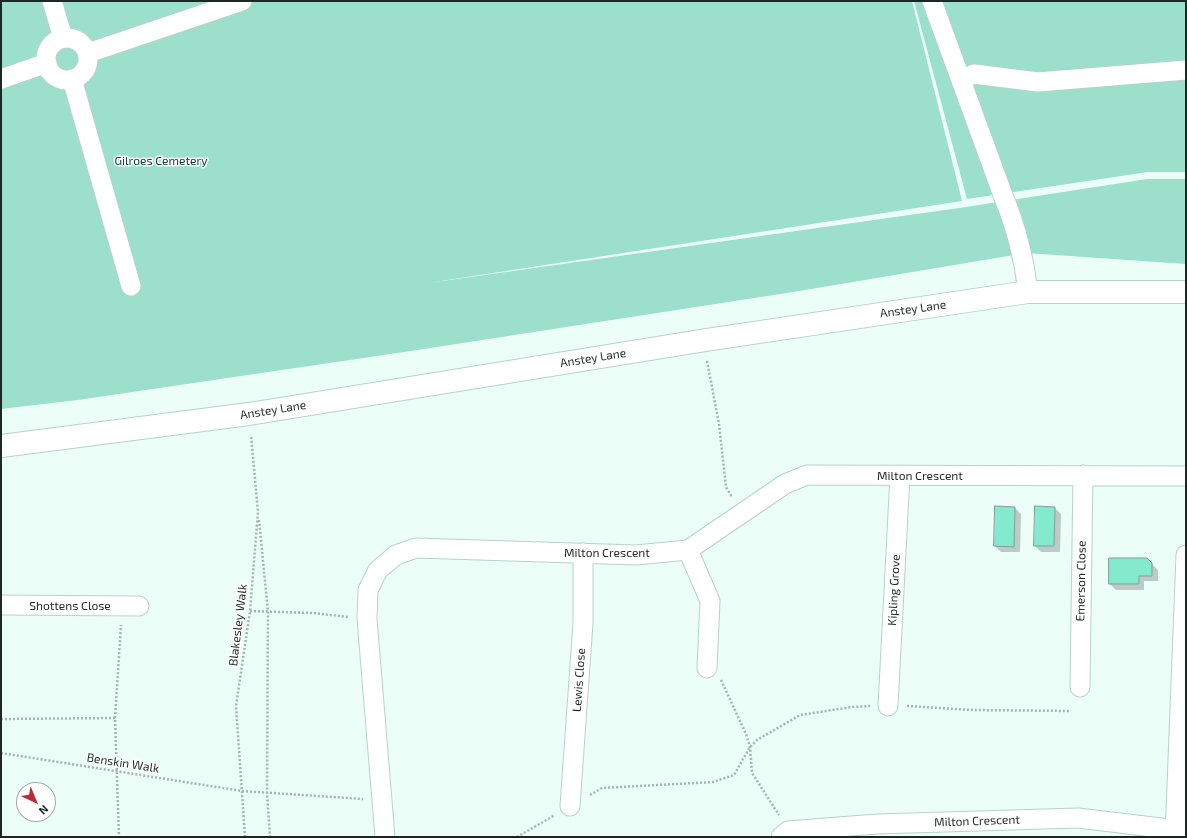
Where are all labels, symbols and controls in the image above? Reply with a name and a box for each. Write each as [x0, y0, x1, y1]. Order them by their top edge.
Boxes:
park label: Gilroes Cemetery [114, 154, 208, 168]
street label: Anstey Lane [879, 297, 947, 321]
street label: Anstey Lane [559, 346, 627, 370]
street label: Anstey Lane [239, 398, 307, 422]
street label: Milton Crescent [877, 469, 963, 483]
street label: Emerson Close [1073, 540, 1089, 622]
street label: Milton Crescent [564, 546, 650, 560]
street label: Kipling Grove [885, 554, 903, 626]
street label: Blakesley Walk [226, 583, 250, 667]
street label: Shottens Close [29, 599, 111, 613]
street label: Lewis Close [570, 648, 588, 712]
street label: Benskin Walk [86, 750, 160, 776]
north arrow [16, 782, 56, 822]
text: N [37, 803, 51, 818]
street label: Milton Crescent [934, 812, 1020, 830]

